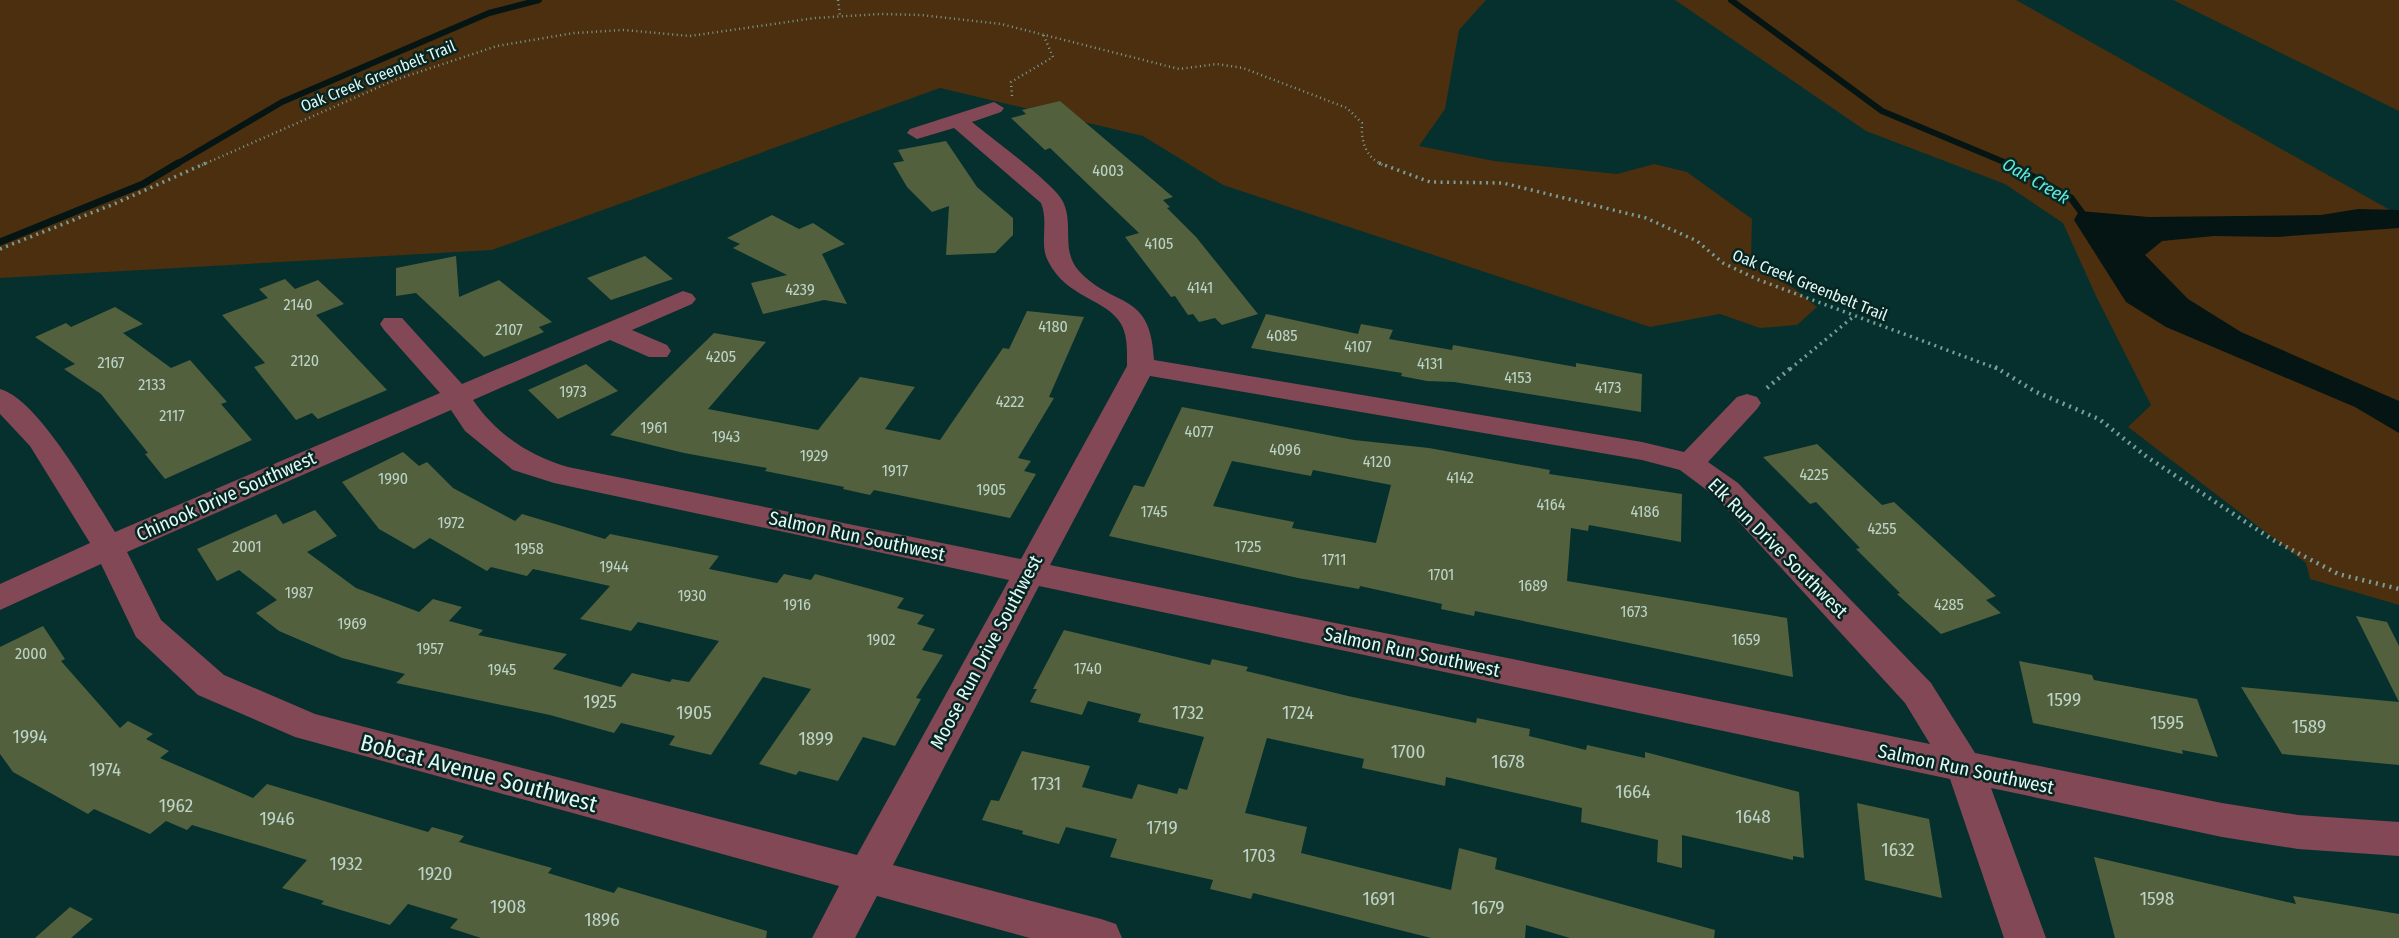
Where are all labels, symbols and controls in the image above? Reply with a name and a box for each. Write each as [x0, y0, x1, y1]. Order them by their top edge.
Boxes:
street label: Oak Creek Greenbelt Trail [298, 36, 458, 116]
water label: Oak Creek [1998, 153, 2074, 209]
house number: 4003 [1092, 161, 1124, 180]
house number: 4105 [1145, 234, 1173, 253]
street label: Oak Creek Greenbelt Trail [1730, 245, 1890, 325]
house number: 4141 [1187, 278, 1213, 297]
house number: 4239 [785, 280, 815, 299]
house number: 2140 [283, 295, 313, 314]
house number: 4180 [1038, 317, 1068, 336]
house number: 2107 [495, 320, 523, 339]
house number: 4085 [1266, 326, 1298, 345]
house number: 4107 [1344, 337, 1372, 356]
house number: 4205 [706, 347, 736, 366]
house number: 2120 [291, 351, 319, 370]
house number: 2167 [97, 353, 125, 372]
house number: 4131 [1417, 354, 1443, 373]
house number: 4153 [1504, 368, 1532, 387]
house number: 2133 [138, 375, 166, 394]
house number: 4173 [1595, 378, 1621, 397]
house number: 1973 [559, 382, 587, 401]
house number: 4222 [996, 392, 1024, 411]
house number: 2117 [159, 406, 185, 425]
house number: 1961 [640, 418, 668, 437]
house number: 4077 [1185, 422, 1214, 441]
house number: 1943 [712, 427, 740, 446]
house number: 4096 [1269, 440, 1301, 459]
street label: Chinook Drive Southwest [133, 446, 320, 546]
house number: 1929 [800, 446, 828, 465]
house number: 4120 [1363, 452, 1391, 471]
house number: 1917 [882, 461, 909, 480]
house number: 4225 [1800, 465, 1829, 484]
house number: 4142 [1446, 468, 1474, 487]
house number: 1990 [378, 469, 408, 488]
street label: Elk Run Drive Southwest [1703, 473, 1853, 623]
house number: 1905 [976, 480, 1006, 499]
house number: 4164 [1537, 495, 1566, 514]
house number: 1745 [1140, 502, 1168, 521]
house number: 4186 [1630, 502, 1660, 521]
street label: Salmon Run Southwest [767, 506, 948, 566]
house number: 1972 [437, 513, 465, 532]
house number: 4255 [1867, 519, 1897, 538]
house number: 2001 [232, 537, 262, 556]
house number: 1725 [1235, 537, 1261, 556]
house number: 1958 [514, 539, 544, 558]
street label: Moose Run Drive Southwest [925, 550, 1047, 753]
house number: 1711 [1322, 550, 1346, 569]
house number: 1944 [599, 557, 629, 576]
house number: 1701 [1428, 565, 1454, 584]
house number: 1689 [1518, 576, 1548, 595]
house number: 1987 [285, 583, 314, 602]
house number: 1930 [677, 586, 707, 605]
house number: 1916 [783, 595, 811, 614]
house number: 4285 [1934, 595, 1964, 614]
house number: 1673 [1620, 602, 1648, 621]
house number: 1969 [337, 614, 367, 633]
street label: Salmon Run Southwest [1322, 622, 1503, 682]
house number: 1902 [866, 630, 896, 649]
house number: 1659 [1732, 630, 1761, 649]
house number: 1957 [416, 639, 444, 658]
house number: 2000 [15, 644, 47, 663]
house number: 1740 [1074, 659, 1102, 678]
house number: 1945 [488, 660, 516, 679]
house number: 1599 [2047, 688, 2081, 711]
house number: 1925 [583, 690, 617, 713]
house number: 1905 [676, 701, 712, 724]
house number: 1732 [1172, 701, 1204, 724]
house number: 1724 [1282, 701, 1314, 724]
house number: 1595 [2150, 711, 2184, 734]
house number: 1589 [2292, 715, 2326, 738]
house number: 1994 [13, 725, 47, 748]
house number: 1899 [798, 727, 834, 750]
street label: Bobcat Avenue Southwest [357, 728, 601, 818]
street label: Salmon Run Southwest [1876, 739, 2057, 799]
house number: 1700 [1391, 740, 1425, 763]
house number: 1678 [1491, 750, 1525, 773]
house number: 1974 [89, 758, 121, 781]
house number: 1731 [1031, 772, 1061, 795]
house number: 1664 [1615, 780, 1651, 803]
house number: 1962 [159, 794, 193, 817]
house number: 1648 [1735, 805, 1771, 828]
house number: 1946 [259, 807, 295, 830]
house number: 1719 [1146, 816, 1178, 839]
house number: 1632 [1881, 838, 1915, 861]
house number: 1703 [1242, 844, 1276, 867]
house number: 1932 [329, 852, 363, 875]
house number: 1920 [418, 862, 452, 885]
house number: 1691 [1363, 887, 1395, 910]
house number: 1598 [2140, 887, 2174, 910]
house number: 1908 [490, 895, 526, 918]
house number: 1679 [1471, 896, 1505, 919]
house number: 1896 [584, 908, 620, 931]

